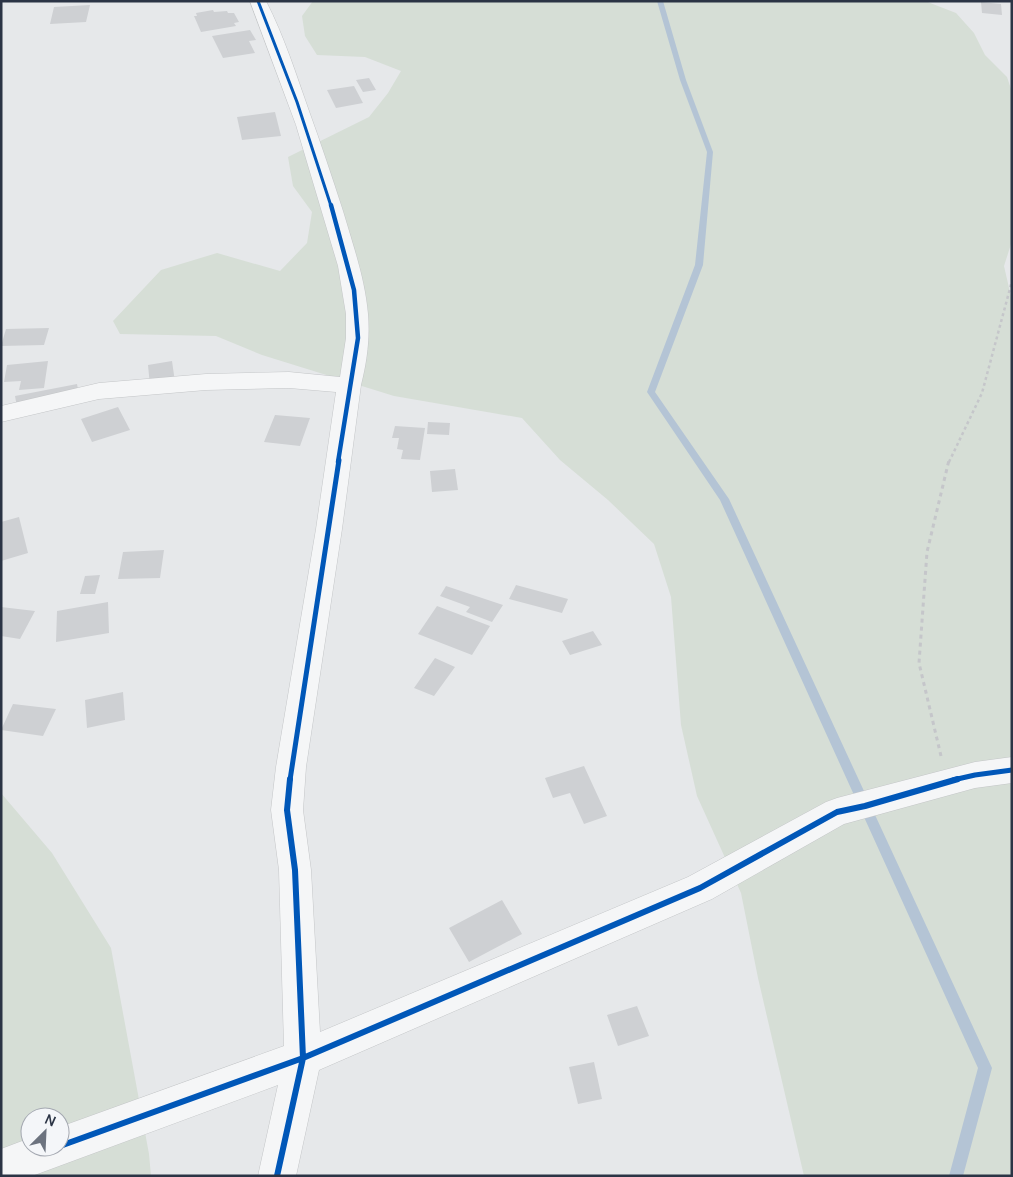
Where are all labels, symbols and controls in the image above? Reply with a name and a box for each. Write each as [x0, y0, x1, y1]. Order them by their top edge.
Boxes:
north arrow [20, 1107, 70, 1157]
text: N [42, 1109, 59, 1130]

